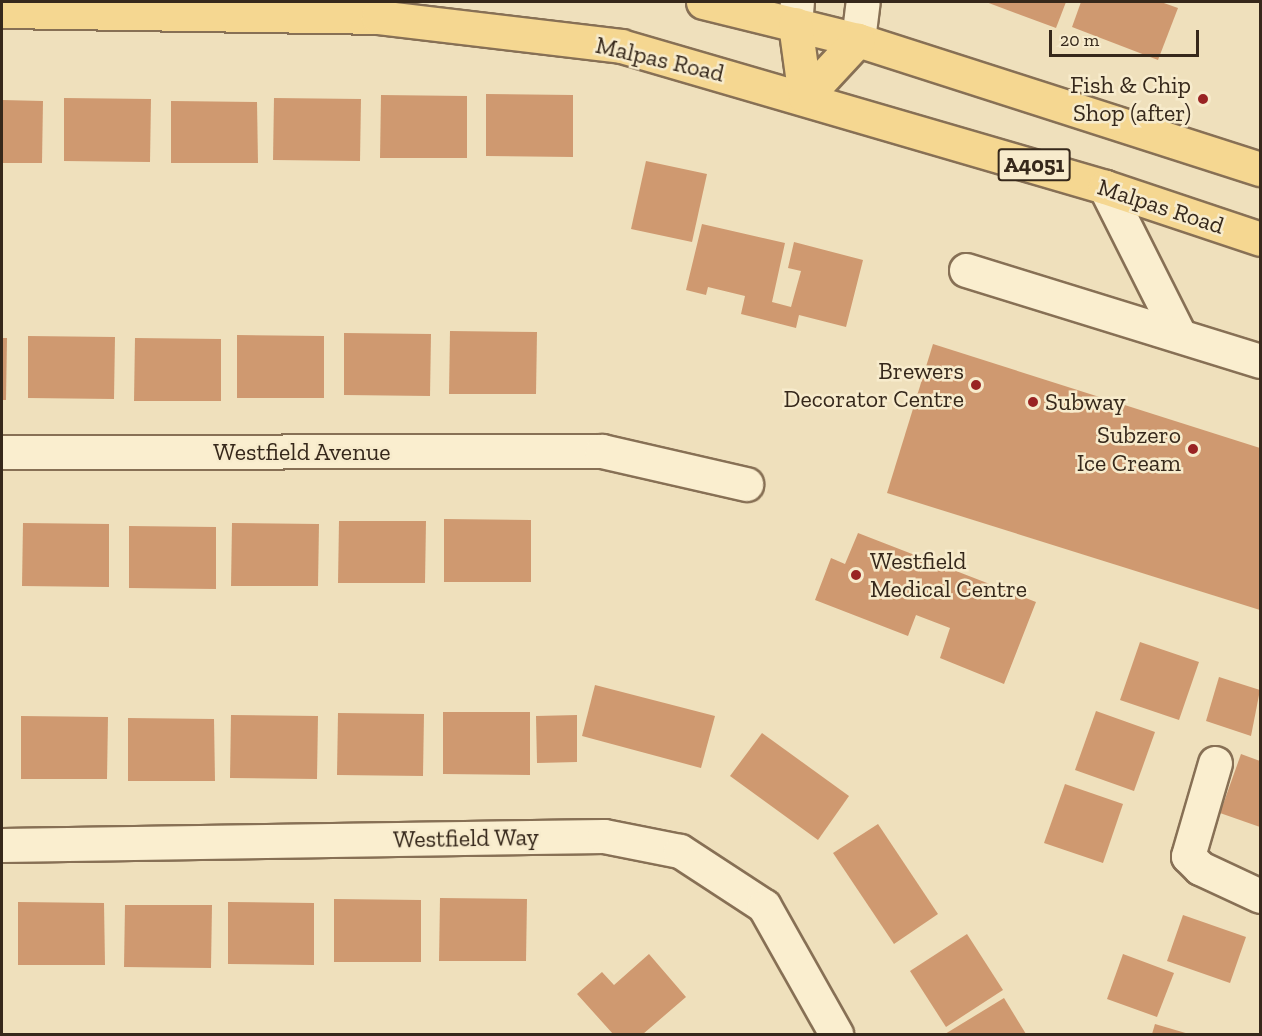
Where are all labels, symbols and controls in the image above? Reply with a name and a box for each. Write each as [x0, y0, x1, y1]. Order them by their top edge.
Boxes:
scale bar [1052, 18, 1202, 56]
text: 20 m [1060, 29, 1099, 51]
street label: Malpas Road [593, 30, 727, 88]
place label: Fish & Chip Shop (after) [1070, 71, 1191, 127]
marker: Fish & Chip Shop (after) [1196, 92, 1210, 106]
road number: A4051 [996, 146, 1072, 184]
street label: Malpas Road [1094, 172, 1228, 240]
place label: Brewers Decorator Centre [783, 357, 964, 413]
marker: Brewers Decorator Centre [969, 378, 983, 392]
place label: Subway [1045, 388, 1126, 416]
marker: Subway [1026, 395, 1040, 409]
place label: Subzero Ice Cream [1077, 421, 1181, 477]
street label: Westfield Avenue [213, 438, 391, 466]
marker: Subzero Ice Cream [1186, 442, 1200, 456]
place label: Westfield Medical Centre [870, 547, 1027, 603]
marker: Westfield Medical Centre [847, 566, 865, 584]
street label: Westfield Way [392, 822, 540, 854]

